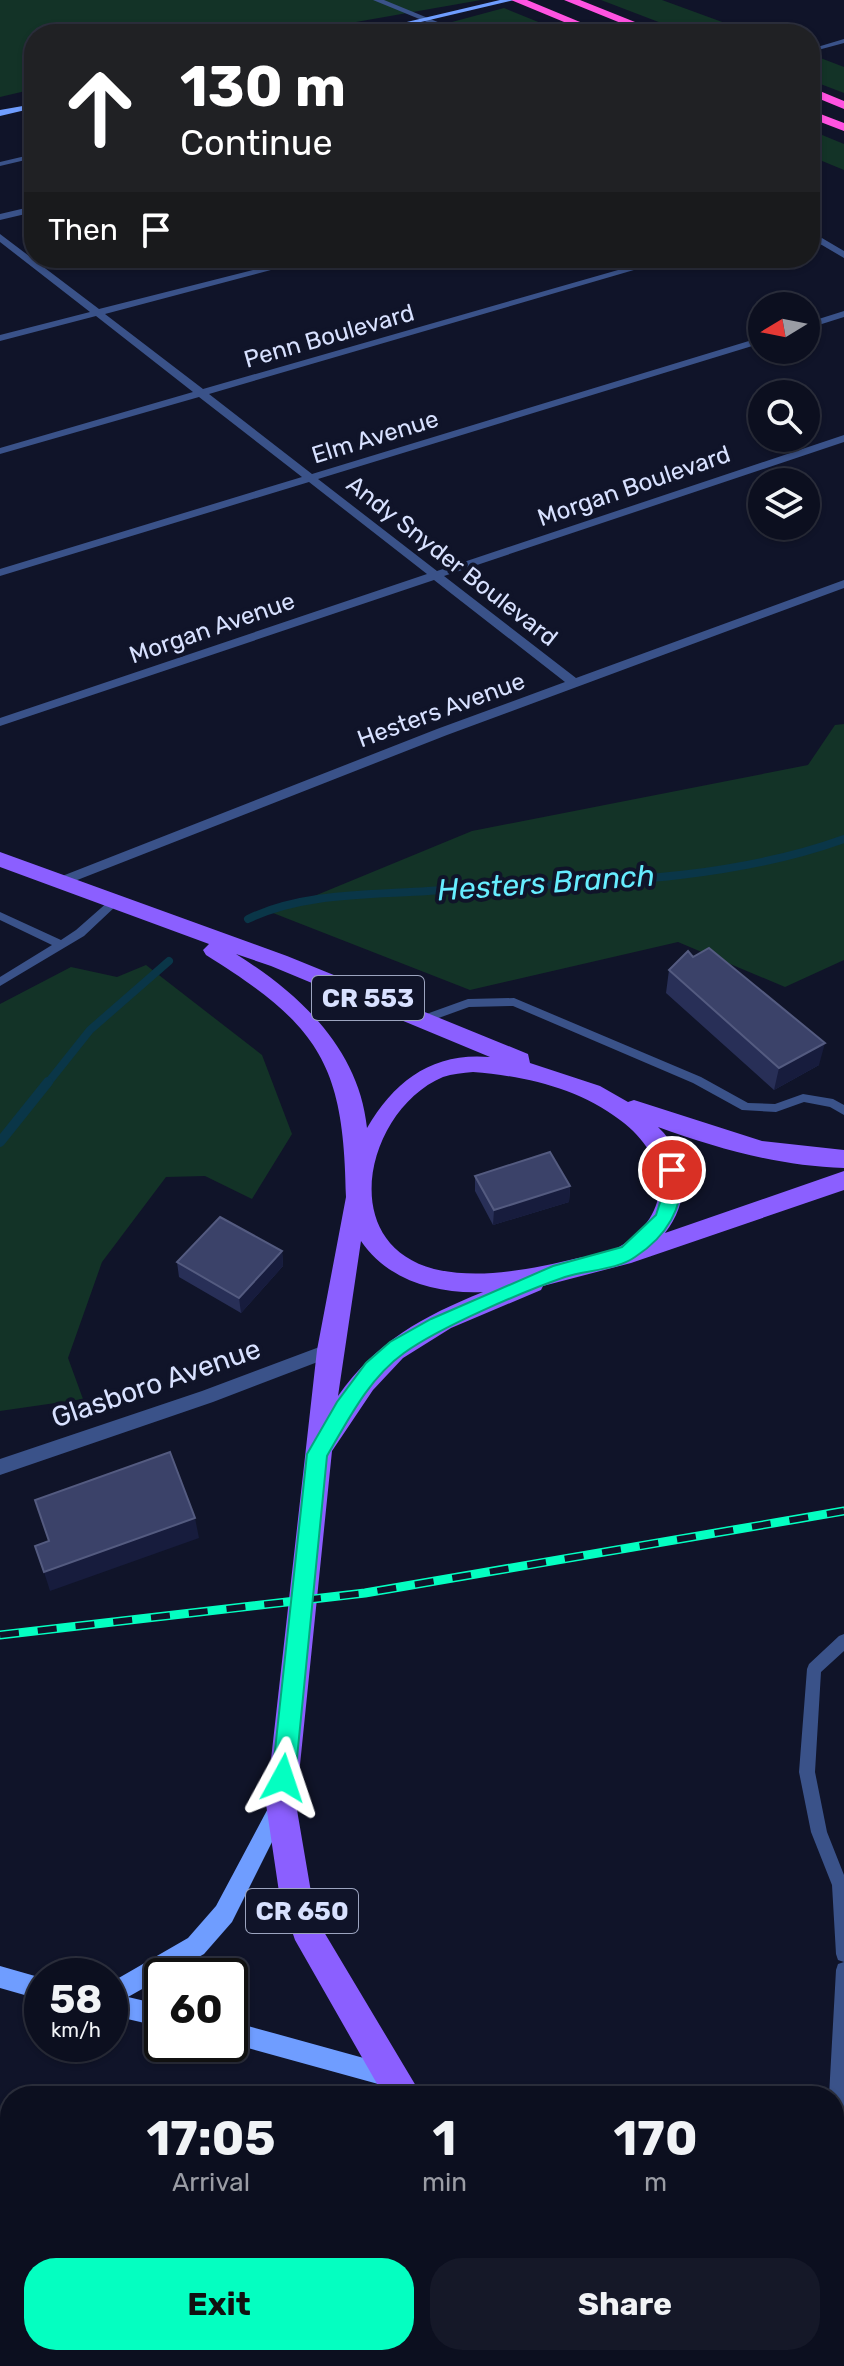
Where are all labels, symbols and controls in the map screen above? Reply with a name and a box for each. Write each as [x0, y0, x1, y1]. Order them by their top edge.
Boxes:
text: 130 m [180, 54, 346, 120]
icon: ahead [48, 56, 152, 160]
text: Continue [180, 121, 333, 164]
icon: arrive [134, 208, 178, 252]
text: Then [48, 212, 118, 248]
north arrow [748, 292, 820, 364]
map controls [748, 292, 820, 540]
street label: Penn Boulevard [241, 298, 417, 374]
button: search [748, 380, 820, 452]
street label: Elm Avenue [308, 404, 442, 470]
street label: Morgan Boulevard [534, 440, 734, 532]
button: layers [748, 468, 820, 540]
street label: Andy Snyder Boulevard [341, 470, 563, 652]
street label: Morgan Avenue [126, 587, 298, 669]
street label: Hesters Avenue [353, 667, 529, 753]
water label: Hesters Branch [436, 857, 656, 909]
road number: CR 553 [312, 976, 424, 1020]
pin [638, 1136, 706, 1204]
icon: arrive [650, 1148, 694, 1192]
street label: Glasboro Avenue [47, 1332, 265, 1434]
position arrow [241, 1736, 325, 1820]
road number: CR 650 [246, 1889, 358, 1933]
speed limit sign: 60 [144, 1958, 248, 2062]
text: 58 [50, 1976, 102, 2023]
text: km/h [51, 2018, 101, 2042]
text: 17:05 [146, 2110, 275, 2167]
text: 1 [433, 2110, 456, 2167]
text: 170 [614, 2110, 698, 2167]
text: Arrival [172, 2167, 250, 2198]
text: min [422, 2167, 467, 2198]
text: m [644, 2167, 667, 2198]
button: Exit [24, 2258, 414, 2350]
button: Share [430, 2258, 820, 2350]

